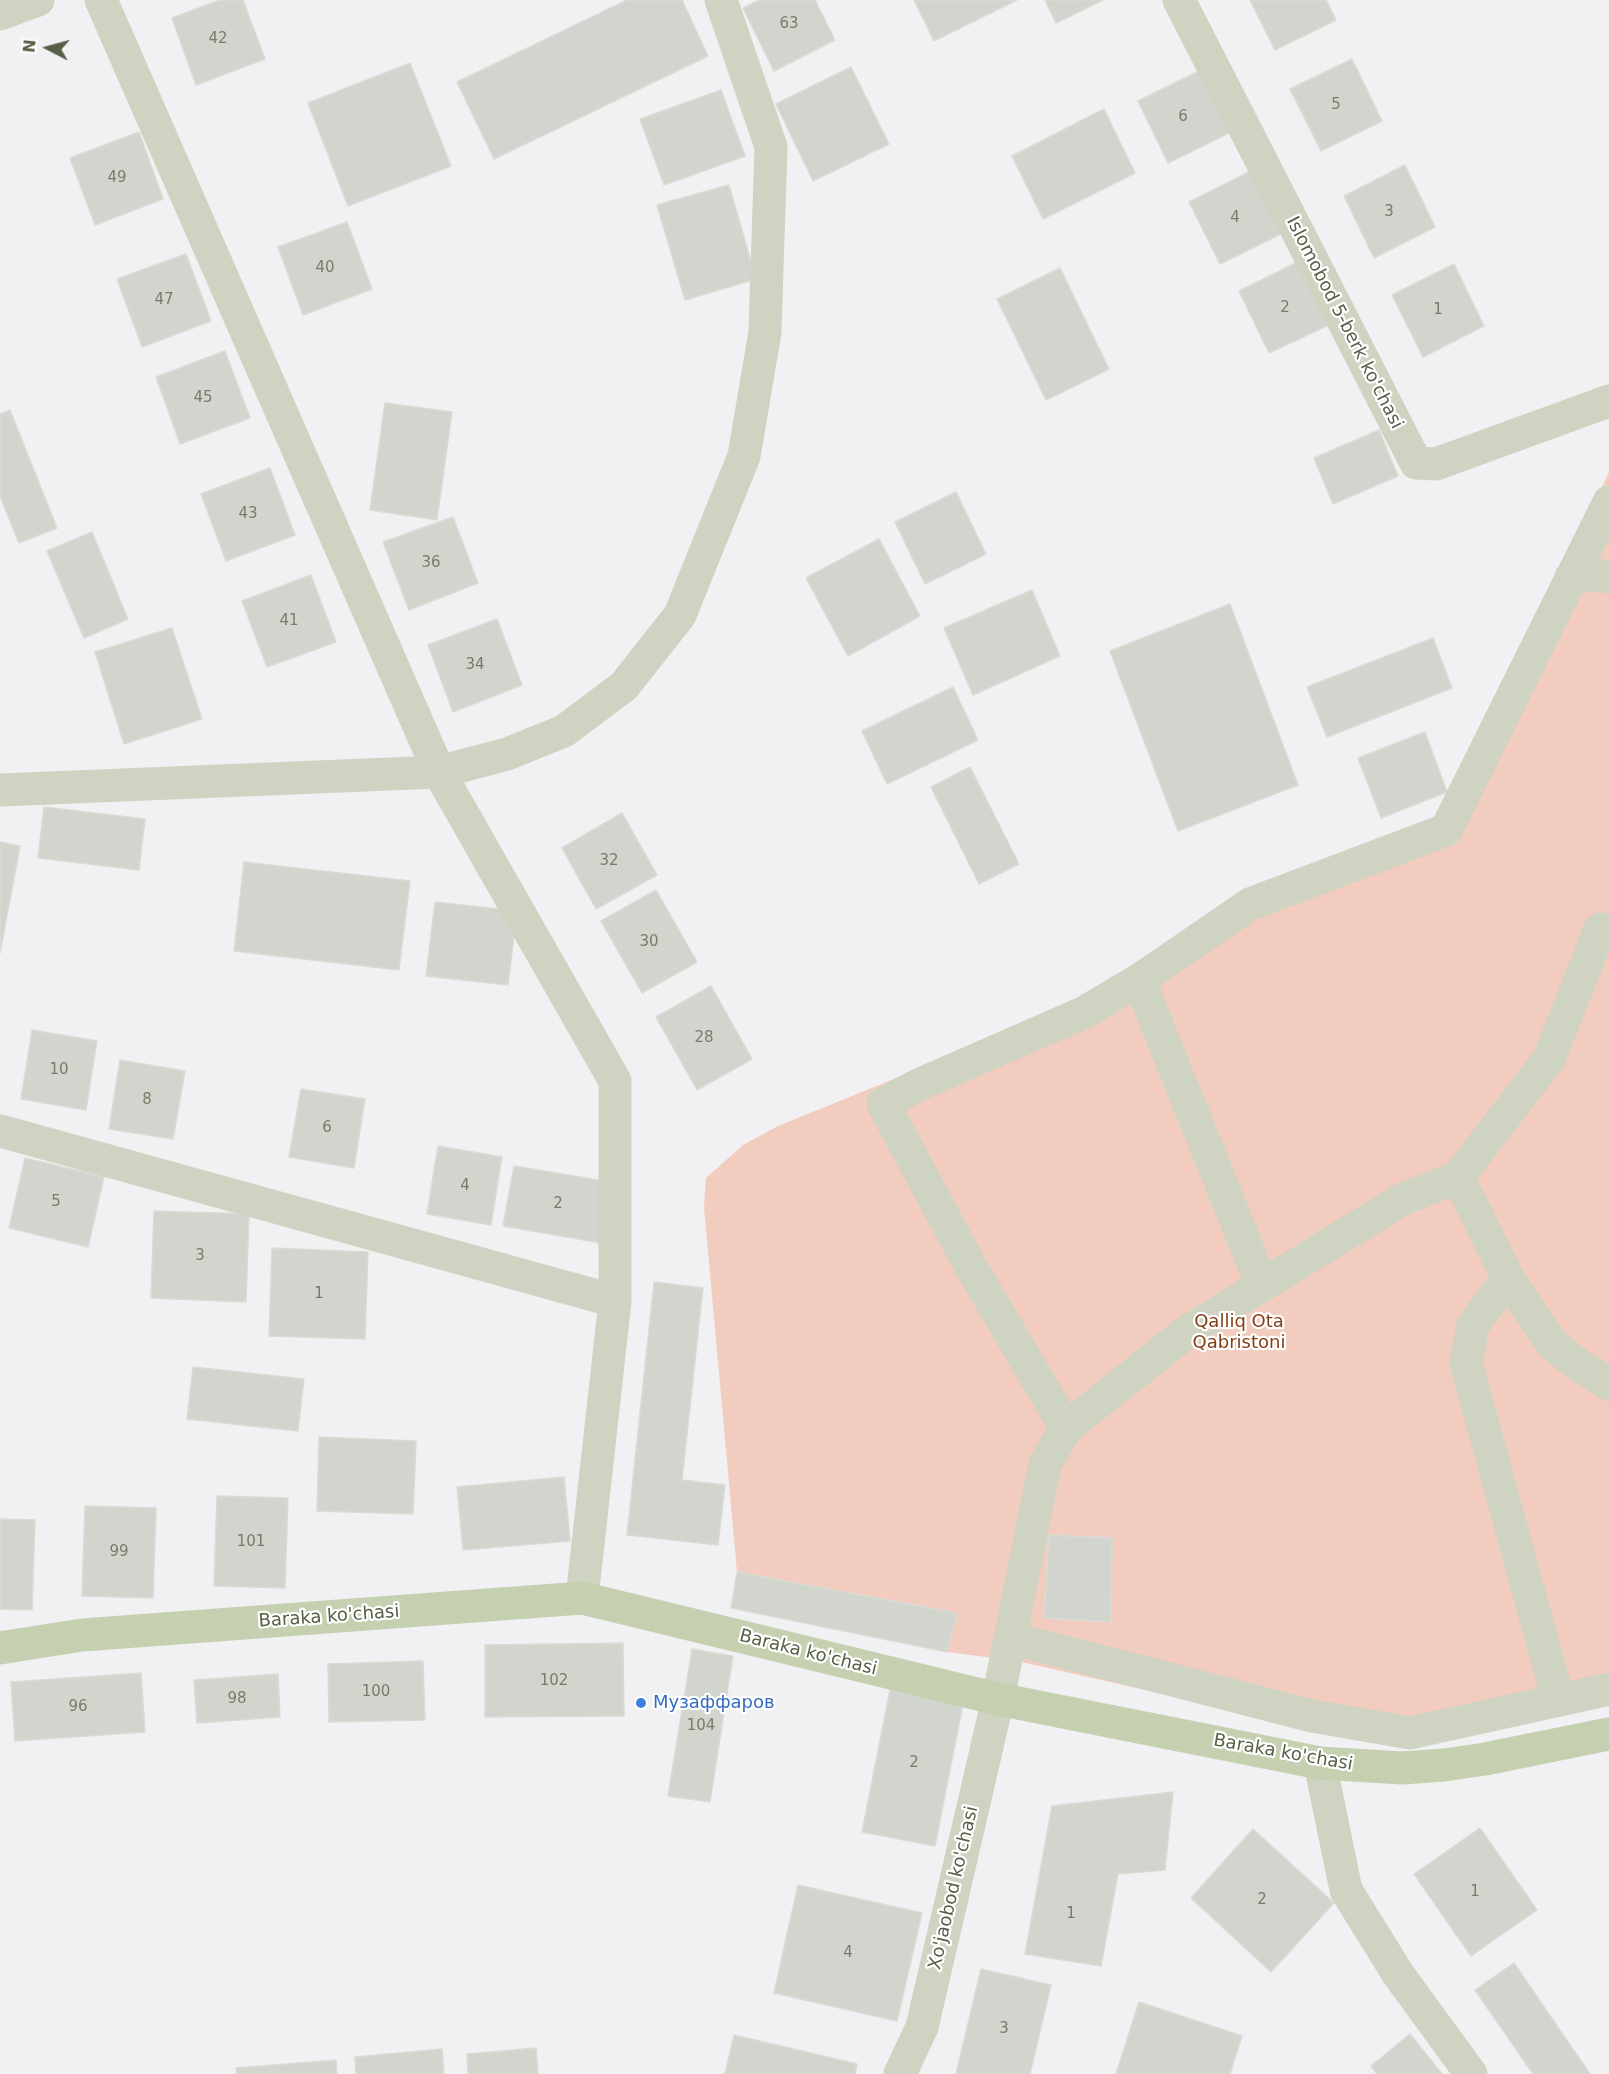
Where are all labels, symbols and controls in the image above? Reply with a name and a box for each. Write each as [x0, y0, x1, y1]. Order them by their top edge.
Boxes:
house number: 63 [779, 15, 799, 33]
north arrow [18, 18, 78, 78]
house number: 42 [208, 30, 228, 48]
text: N [19, 38, 40, 54]
house number: 5 [1331, 96, 1341, 114]
house number: 6 [1178, 108, 1188, 126]
house number: 49 [107, 169, 127, 187]
house number: 3 [1384, 203, 1394, 221]
house number: 4 [1230, 209, 1240, 227]
street label: Islomobod 5-berk ko'chasi [1281, 213, 1407, 433]
house number: 40 [315, 259, 335, 277]
house number: 47 [154, 291, 174, 309]
house number: 2 [1280, 299, 1290, 317]
house number: 1 [1433, 301, 1443, 319]
house number: 45 [193, 389, 213, 407]
house number: 43 [238, 505, 258, 523]
house number: 36 [421, 554, 441, 572]
house number: 41 [279, 612, 299, 630]
house number: 34 [465, 656, 485, 674]
house number: 32 [599, 852, 619, 870]
house number: 30 [639, 933, 659, 951]
house number: 28 [694, 1029, 714, 1047]
house number: 10 [49, 1061, 69, 1079]
house number: 8 [142, 1091, 152, 1109]
house number: 6 [322, 1119, 332, 1137]
house number: 4 [460, 1177, 470, 1195]
house number: 5 [51, 1193, 61, 1211]
house number: 2 [553, 1195, 563, 1213]
house number: 3 [195, 1247, 205, 1265]
house number: 1 [314, 1285, 324, 1303]
park label: Qalliq Ota Qabristoni [1193, 1311, 1285, 1354]
house number: 101 [237, 1533, 265, 1551]
house number: 99 [109, 1543, 129, 1561]
street label: Baraka ko'chasi [258, 1601, 400, 1633]
street label: Baraka ko'chasi [737, 1625, 879, 1681]
house number: 102 [540, 1672, 568, 1690]
house number: 100 [362, 1683, 390, 1701]
house number: 98 [227, 1690, 247, 1708]
place label: Музаффаров [653, 1692, 775, 1714]
marker: Музаффаров [634, 1696, 648, 1710]
house number: 96 [68, 1698, 88, 1716]
house number: 104 [687, 1717, 715, 1735]
street label: Baraka ko'chasi [1212, 1730, 1354, 1776]
house number: 2 [909, 1754, 919, 1772]
street label: Xo'jaobod ko'chasi [925, 1804, 983, 1972]
house number: 1 [1470, 1883, 1480, 1901]
house number: 2 [1257, 1891, 1267, 1909]
house number: 1 [1066, 1905, 1076, 1923]
house number: 4 [843, 1944, 853, 1962]
house number: 3 [999, 2020, 1009, 2038]

